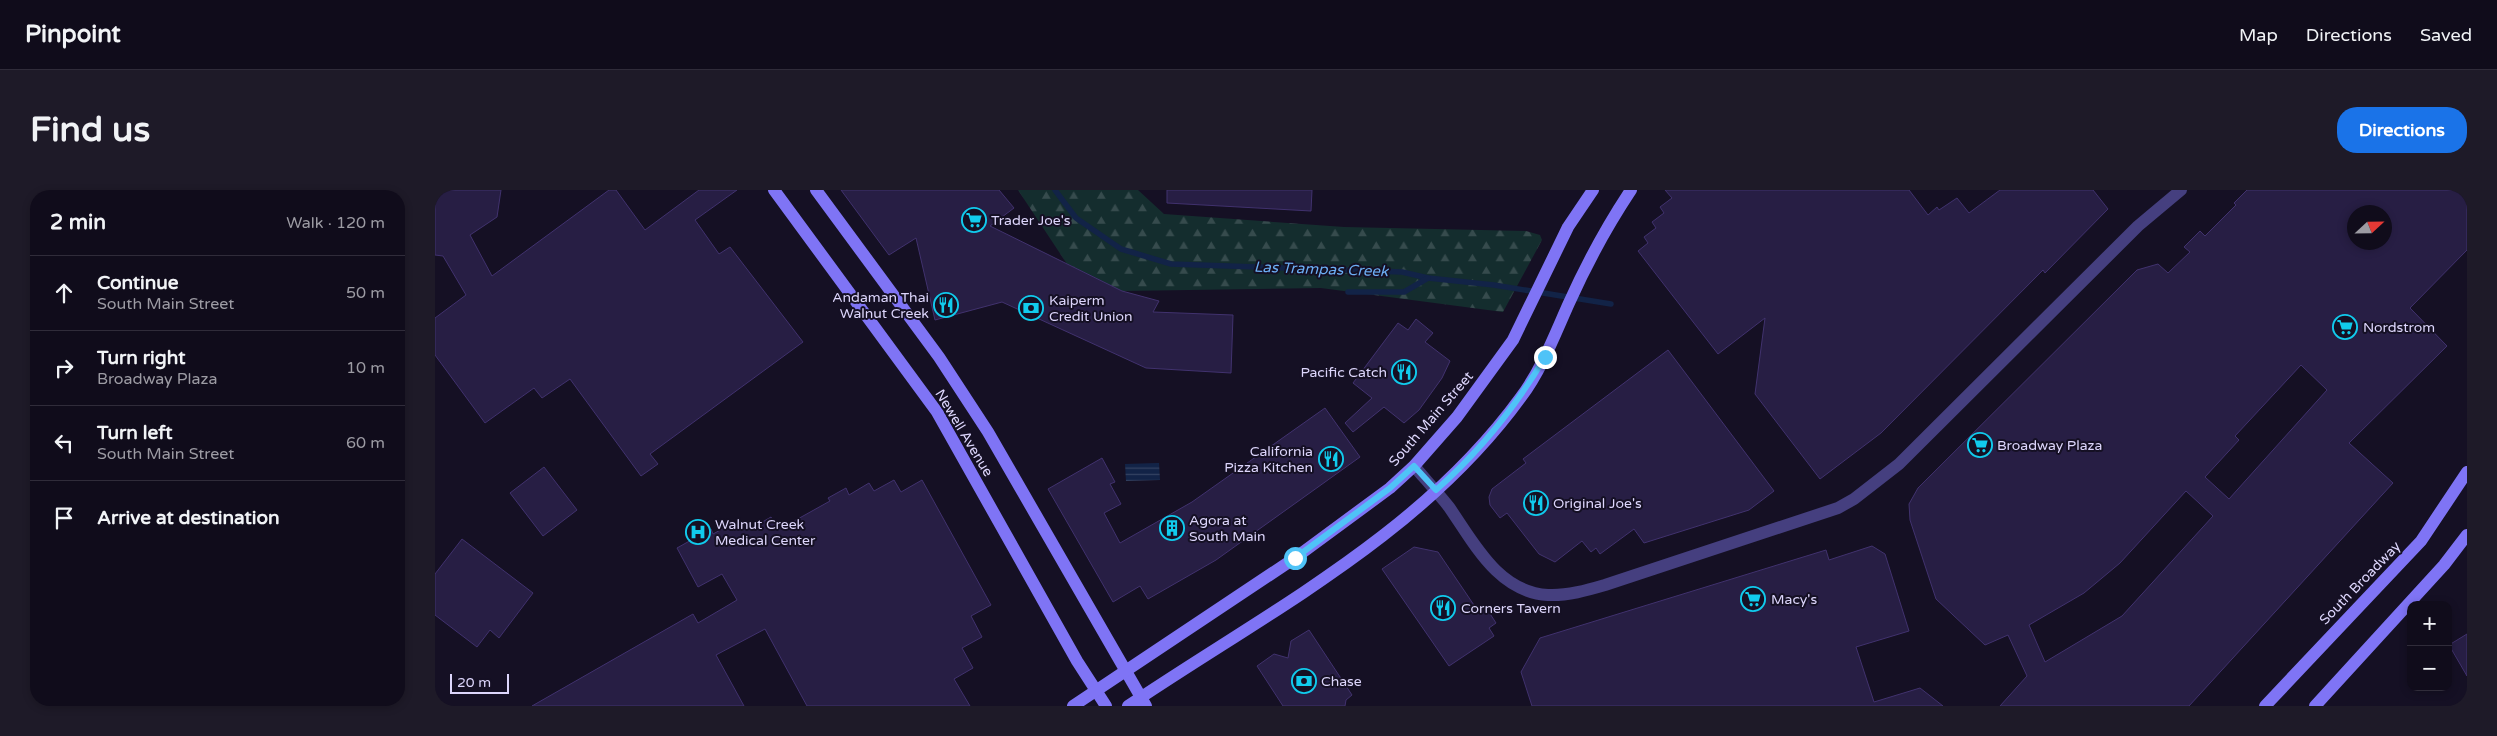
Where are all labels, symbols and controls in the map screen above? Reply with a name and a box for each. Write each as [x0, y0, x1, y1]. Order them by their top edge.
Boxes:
text: Pinpoint [25, 20, 121, 49]
text: Map [2239, 24, 2278, 46]
text: Directions [2306, 24, 2392, 46]
text: Saved [2420, 24, 2472, 46]
button: Directions [2337, 107, 2467, 153]
text: Find us [30, 109, 150, 151]
north arrow [2347, 205, 2392, 250]
supermarket icon: Trader Joe's [961, 207, 987, 233]
text: 2 min [50, 210, 106, 235]
place label: Trader Joe's [991, 212, 1071, 229]
text: Walk · 120 m [286, 213, 385, 233]
water label: Las Trampas Creek [1254, 258, 1390, 280]
text: Continue [97, 272, 179, 294]
icon: ahead [50, 279, 78, 307]
text: 50 m [346, 283, 385, 303]
place label: Andaman Thai Walnut Creek [832, 289, 929, 322]
restaurant icon: Andaman Thai Walnut Creek [933, 292, 959, 318]
place label: Kaiperm Credit Union [1049, 292, 1132, 325]
text: South Main Street [97, 294, 234, 314]
bank icon: Kaiperm Credit Union [1018, 295, 1044, 321]
supermarket icon: Nordstrom [2332, 314, 2358, 340]
place label: Nordstrom [2363, 319, 2435, 336]
route end [1534, 346, 1557, 369]
text: Turn right [97, 347, 185, 369]
icon: right [50, 354, 78, 382]
text: 10 m [346, 358, 385, 378]
restaurant icon: Pacific Catch [1391, 359, 1417, 385]
place label: Pacific Catch [1300, 364, 1387, 381]
street label: South Main Street [1385, 368, 1477, 470]
text: Broadway Plaza [97, 369, 217, 389]
street label: Newell Avenue [931, 386, 997, 480]
text: Turn left [97, 422, 173, 444]
icon: left [50, 429, 78, 457]
supermarket icon: Broadway Plaza [1967, 432, 1993, 458]
text: 60 m [346, 433, 385, 453]
place label: Broadway Plaza [1997, 437, 2102, 454]
place label: California Pizza Kitchen [1224, 443, 1313, 476]
text: South Main Street [97, 444, 234, 464]
restaurant icon: California Pizza Kitchen [1318, 446, 1344, 472]
restaurant icon: Original Joe's [1523, 490, 1549, 516]
place label: Original Joe's [1553, 495, 1642, 512]
icon: arrive [50, 504, 78, 532]
text: Arrive at destination [97, 507, 280, 529]
place label: Agora at South Main [1189, 512, 1266, 545]
building icon: Agora at South Main [1159, 515, 1185, 541]
place label: Walnut Creek Medical Center [715, 516, 816, 549]
hospital icon: Walnut Creek Medical Center [685, 519, 711, 545]
street label: South Broadway [2316, 537, 2404, 628]
route start [1284, 547, 1307, 570]
supermarket icon: Macy's [1740, 586, 1766, 612]
place label: Macy's [1771, 591, 1817, 608]
restaurant icon: Corners Tavern [1430, 595, 1456, 621]
place label: Corners Tavern [1461, 600, 1561, 617]
map controls [2407, 601, 2452, 691]
button: + [2407, 601, 2452, 646]
button: − [2407, 646, 2452, 691]
bank icon: Chase [1291, 668, 1317, 694]
scale bar [450, 671, 509, 694]
place label: Chase [1321, 673, 1362, 690]
text: 20 m [457, 674, 491, 691]

